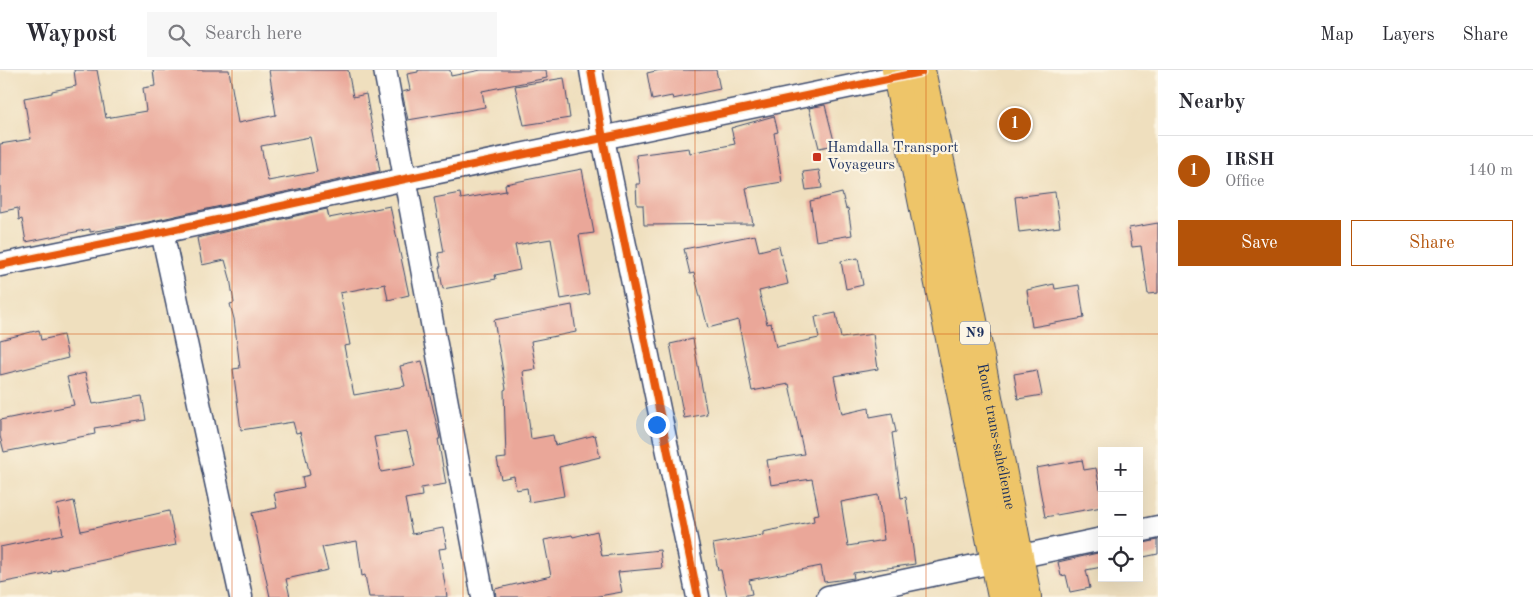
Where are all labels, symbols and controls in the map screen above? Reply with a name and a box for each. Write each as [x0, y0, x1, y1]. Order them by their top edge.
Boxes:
search box [147, 12, 497, 57]
icon: search [165, 21, 193, 49]
text: Waypost [25, 23, 117, 47]
text: Search here [205, 25, 302, 44]
text: Map [1320, 26, 1354, 44]
text: Layers [1382, 26, 1434, 44]
text: Share [1462, 26, 1508, 44]
text: Nearby [1178, 92, 1246, 113]
pin: 1 [999, 105, 1031, 143]
place label: Hamdalla Transport Voyageurs [827, 141, 959, 173]
marker: Hamdalla Transport Voyageurs [811, 151, 823, 163]
text: IRSH [1225, 151, 1275, 170]
text: 1 [1189, 163, 1199, 179]
text: 140 m [1468, 163, 1513, 179]
text: Office [1225, 174, 1264, 190]
button: Save [1178, 220, 1341, 266]
button: Share [1351, 220, 1513, 266]
road number: N9 [960, 322, 990, 344]
street label: Route trans-sahélienne [974, 362, 1017, 511]
your location [644, 412, 670, 438]
map controls [1098, 447, 1143, 582]
button: + [1098, 447, 1143, 492]
button: − [1098, 492, 1143, 537]
button: locate [1098, 537, 1143, 582]

